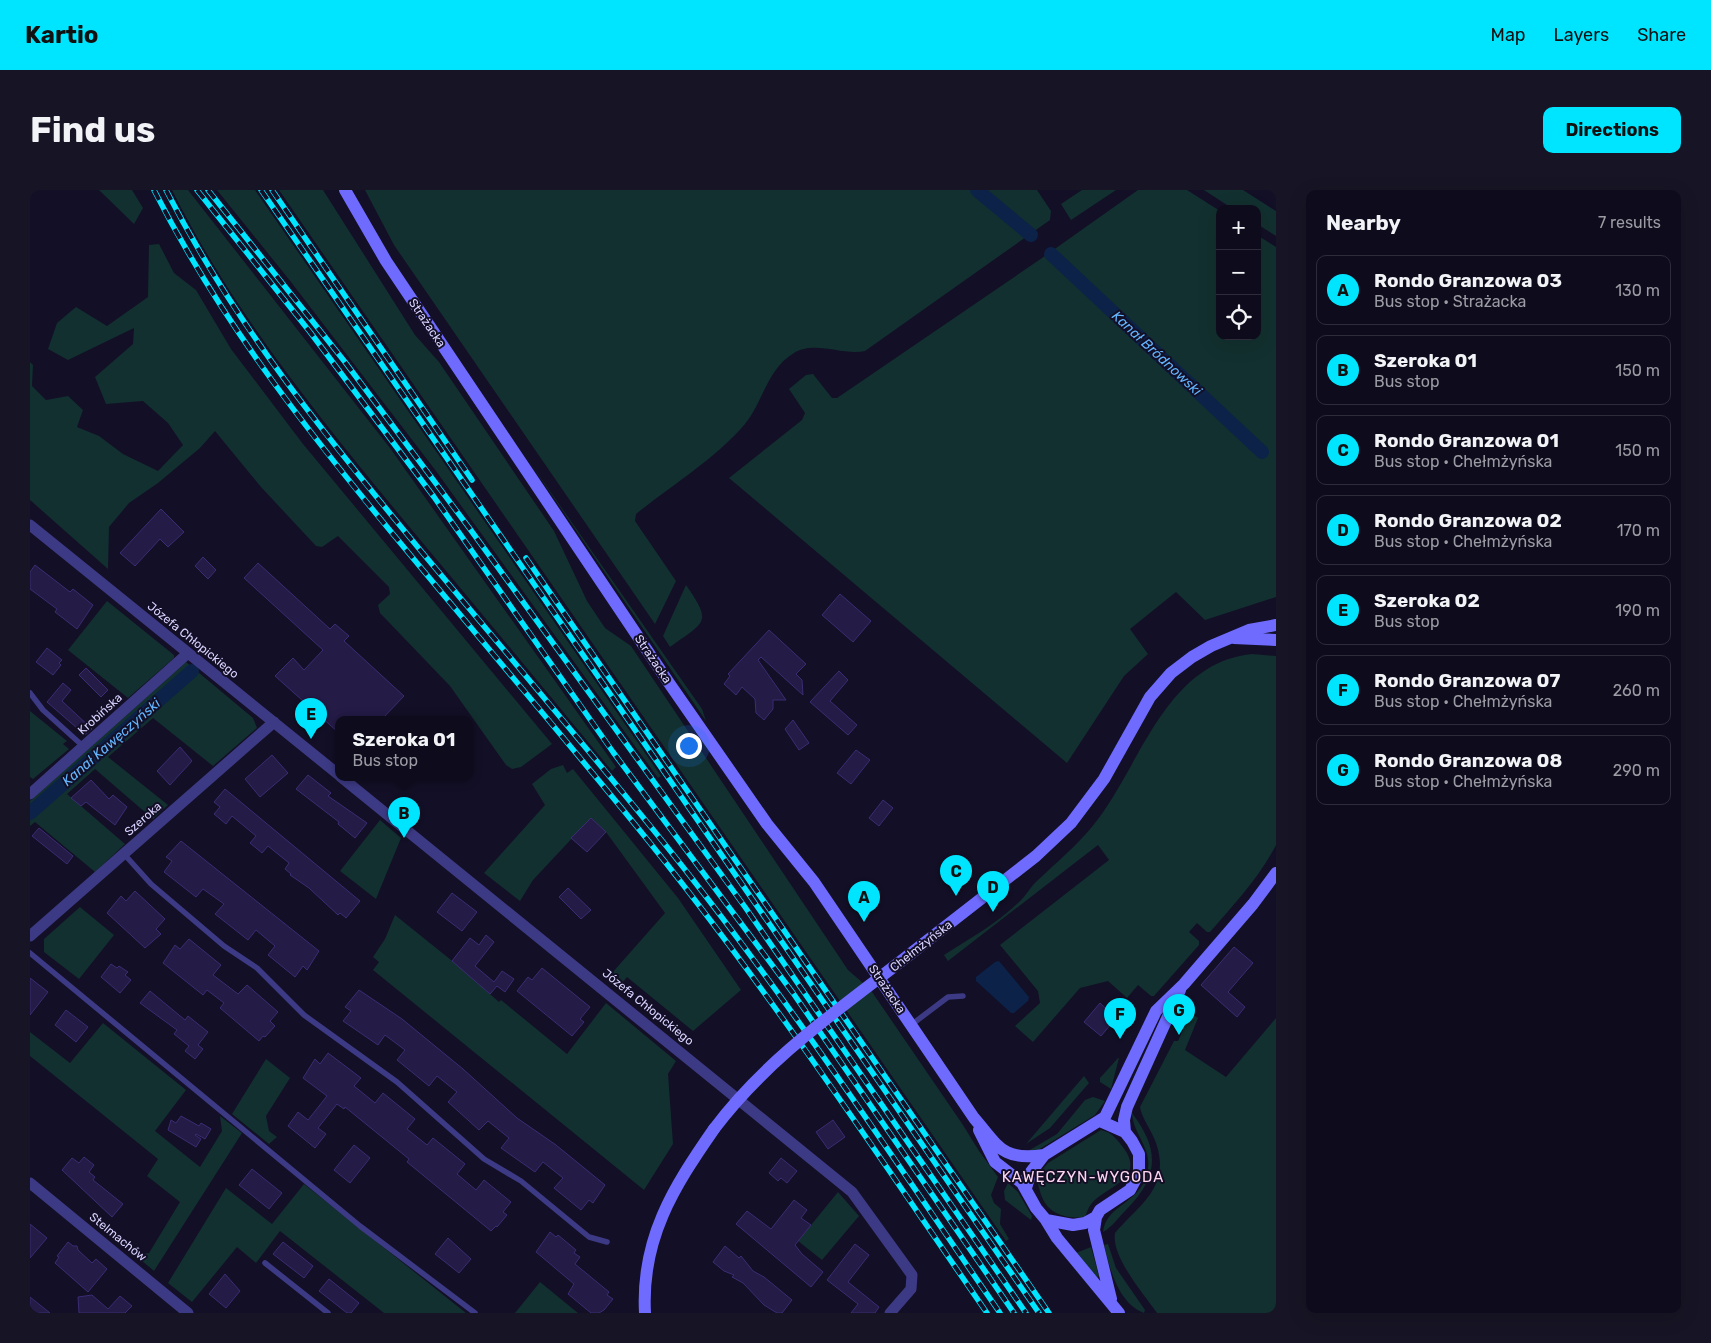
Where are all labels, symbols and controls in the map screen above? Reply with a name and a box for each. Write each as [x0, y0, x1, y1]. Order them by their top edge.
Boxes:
text: Kartio [25, 21, 99, 49]
text: Map [1491, 24, 1526, 46]
text: Layers [1554, 24, 1609, 46]
text: Share [1637, 24, 1686, 46]
button: Directions [1543, 107, 1681, 153]
text: Find us [30, 109, 155, 151]
map controls [1216, 205, 1261, 340]
button: + [1216, 205, 1261, 250]
text: Nearby [1326, 210, 1401, 235]
text: 7 results [1598, 213, 1661, 232]
button: − [1216, 250, 1261, 295]
text: Rondo Granzowa 03 [1374, 269, 1562, 292]
text: A [1337, 281, 1349, 300]
text: 130 m [1615, 281, 1660, 300]
text: Bus stop · Strażacka [1374, 292, 1526, 311]
button: locate [1216, 295, 1261, 340]
street label: Strażacka [406, 296, 448, 350]
water label: Kanał Bródnowski [1108, 307, 1206, 400]
text: Szeroka 01 [1374, 349, 1477, 372]
text: B [1337, 361, 1349, 380]
text: 150 m [1615, 361, 1660, 380]
text: Bus stop [1374, 372, 1440, 391]
text: Rondo Granzowa 01 [1374, 429, 1559, 452]
text: C [1337, 441, 1349, 460]
text: 150 m [1615, 441, 1660, 460]
text: Bus stop · Chełmżyńska [1374, 452, 1552, 471]
text: Rondo Granzowa 02 [1374, 509, 1562, 532]
text: D [1337, 521, 1349, 540]
text: 170 m [1617, 521, 1660, 540]
text: Bus stop · Chełmżyńska [1374, 532, 1552, 551]
text: Szeroka 02 [1374, 589, 1480, 612]
street label: Józefa Chłopickiego [145, 599, 242, 681]
text: E [1338, 601, 1348, 620]
text: 190 m [1615, 601, 1660, 620]
text: Bus stop [1374, 612, 1440, 631]
street label: Strażacka [632, 632, 674, 686]
text: Rondo Granzowa 07 [1374, 669, 1560, 692]
text: F [1338, 681, 1348, 700]
text: 260 m [1613, 681, 1660, 700]
street label: Krobińska [75, 691, 125, 737]
text: Bus stop · Chełmżyńska [1374, 692, 1552, 711]
water label: Kanał Kawęczyński [59, 695, 164, 790]
pin: E [295, 698, 327, 739]
popup [335, 716, 473, 781]
text: Szeroka 01 [353, 728, 455, 751]
your location [676, 733, 702, 759]
text: Rondo Granzowa 08 [1374, 749, 1562, 772]
text: Bus stop [353, 751, 418, 770]
text: G [1337, 761, 1349, 780]
text: 290 m [1613, 761, 1660, 780]
text: Bus stop · Chełmżyńska [1374, 772, 1552, 791]
pin: B [388, 797, 420, 838]
street label: Szeroka [122, 799, 164, 839]
pin: C [940, 855, 972, 896]
pin: D [977, 871, 1009, 912]
pin: A [848, 881, 880, 922]
street label: Chełmżyńska [887, 917, 955, 975]
street label: Strażacka [866, 962, 908, 1016]
street label: Józefa Chłopickiego [600, 966, 697, 1048]
pin: G [1163, 994, 1195, 1035]
pin: F [1104, 998, 1136, 1039]
district label: KAWĘCZYN-WYGODA [1002, 1168, 1164, 1186]
street label: Stelmachów [87, 1210, 150, 1264]

